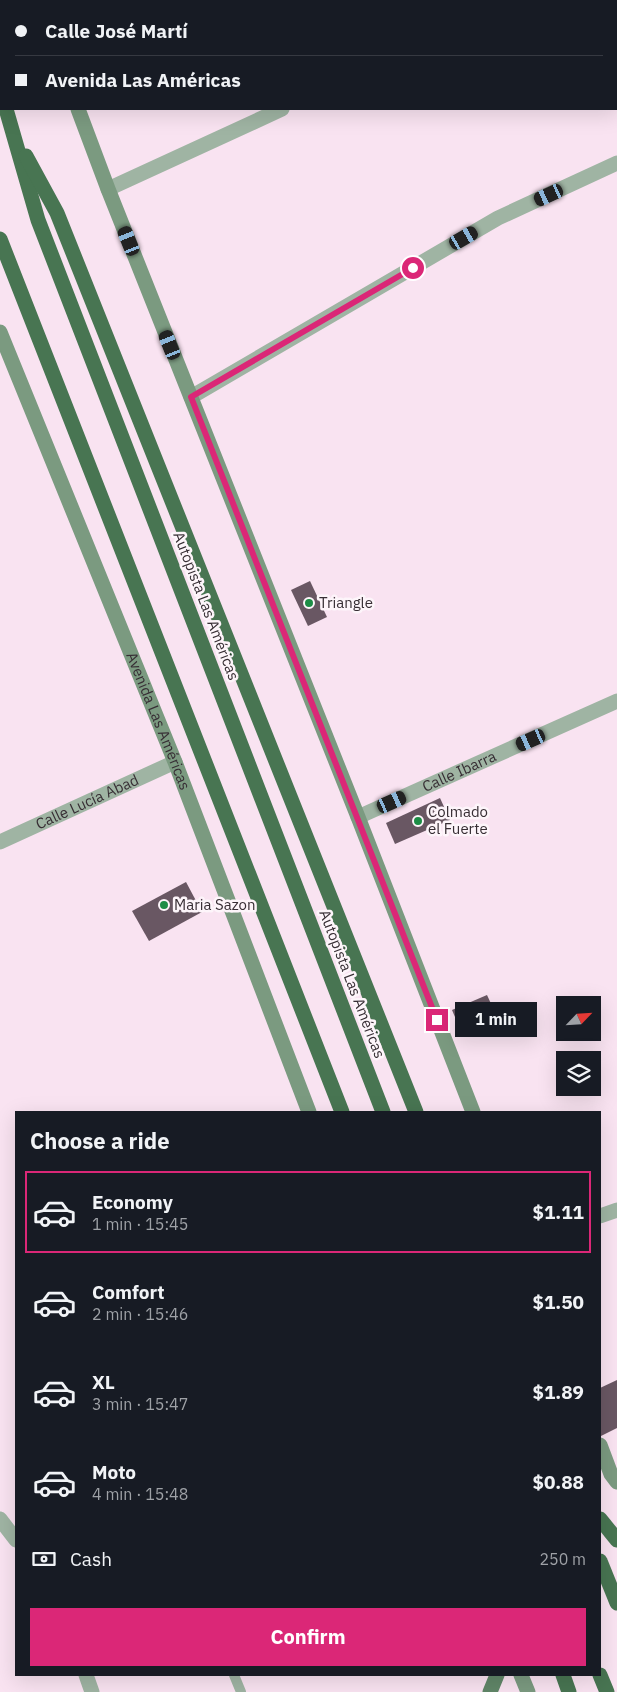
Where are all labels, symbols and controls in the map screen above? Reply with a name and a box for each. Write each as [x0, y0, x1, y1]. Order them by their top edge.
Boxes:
text: Calle José Martí [45, 19, 188, 43]
text: Avenida Las Américas [45, 68, 241, 92]
car [532, 182, 565, 208]
car [116, 224, 141, 258]
car [447, 224, 480, 252]
route start [402, 257, 424, 279]
car [157, 328, 182, 362]
street label: Autopista Las Américas [169, 529, 244, 683]
place label: Triangle [319, 593, 373, 612]
marker: Triangle [303, 597, 315, 609]
street label: Avenida Las Américas [122, 649, 195, 793]
car [514, 727, 547, 753]
street label: Calle Ibarra [419, 746, 499, 796]
street label: Calle Lucía Abad [33, 770, 142, 833]
car [375, 789, 408, 815]
place label: Colmado el Fuerte [428, 802, 488, 838]
marker: Colmado el Fuerte [412, 815, 424, 827]
place label: Maria Sazon [174, 895, 255, 914]
marker: Maria Sazon [158, 899, 170, 911]
street label: Autopista Las Américas [315, 907, 390, 1061]
north arrow [556, 996, 601, 1041]
map controls [556, 996, 601, 1096]
callout: 1 min [454, 1002, 537, 1038]
route end [426, 1009, 448, 1031]
text: 1 min [475, 1009, 517, 1029]
button: layers [556, 1051, 601, 1096]
text: Choose a ride [30, 1126, 170, 1155]
icon: car [32, 1190, 77, 1235]
text: Economy [92, 1190, 173, 1214]
text: $1.11 [532, 1200, 584, 1224]
text: 1 min · 15:45 [92, 1214, 188, 1234]
icon: car [32, 1280, 77, 1325]
text: Comfort [92, 1280, 165, 1304]
text: $1.50 [532, 1290, 584, 1314]
text: 2 min · 15:46 [92, 1304, 188, 1324]
icon: car [32, 1370, 77, 1415]
text: XL [92, 1370, 115, 1394]
text: $1.89 [532, 1380, 584, 1404]
text: 3 min · 15:47 [92, 1394, 188, 1414]
icon: car [32, 1460, 77, 1505]
text: Moto [92, 1460, 136, 1484]
text: $0.88 [532, 1470, 584, 1494]
text: 4 min · 15:48 [92, 1484, 188, 1504]
icon: cash [30, 1545, 58, 1573]
text: Cash [70, 1547, 112, 1571]
text: 250 m [539, 1549, 586, 1569]
button: Confirm [30, 1608, 586, 1666]

